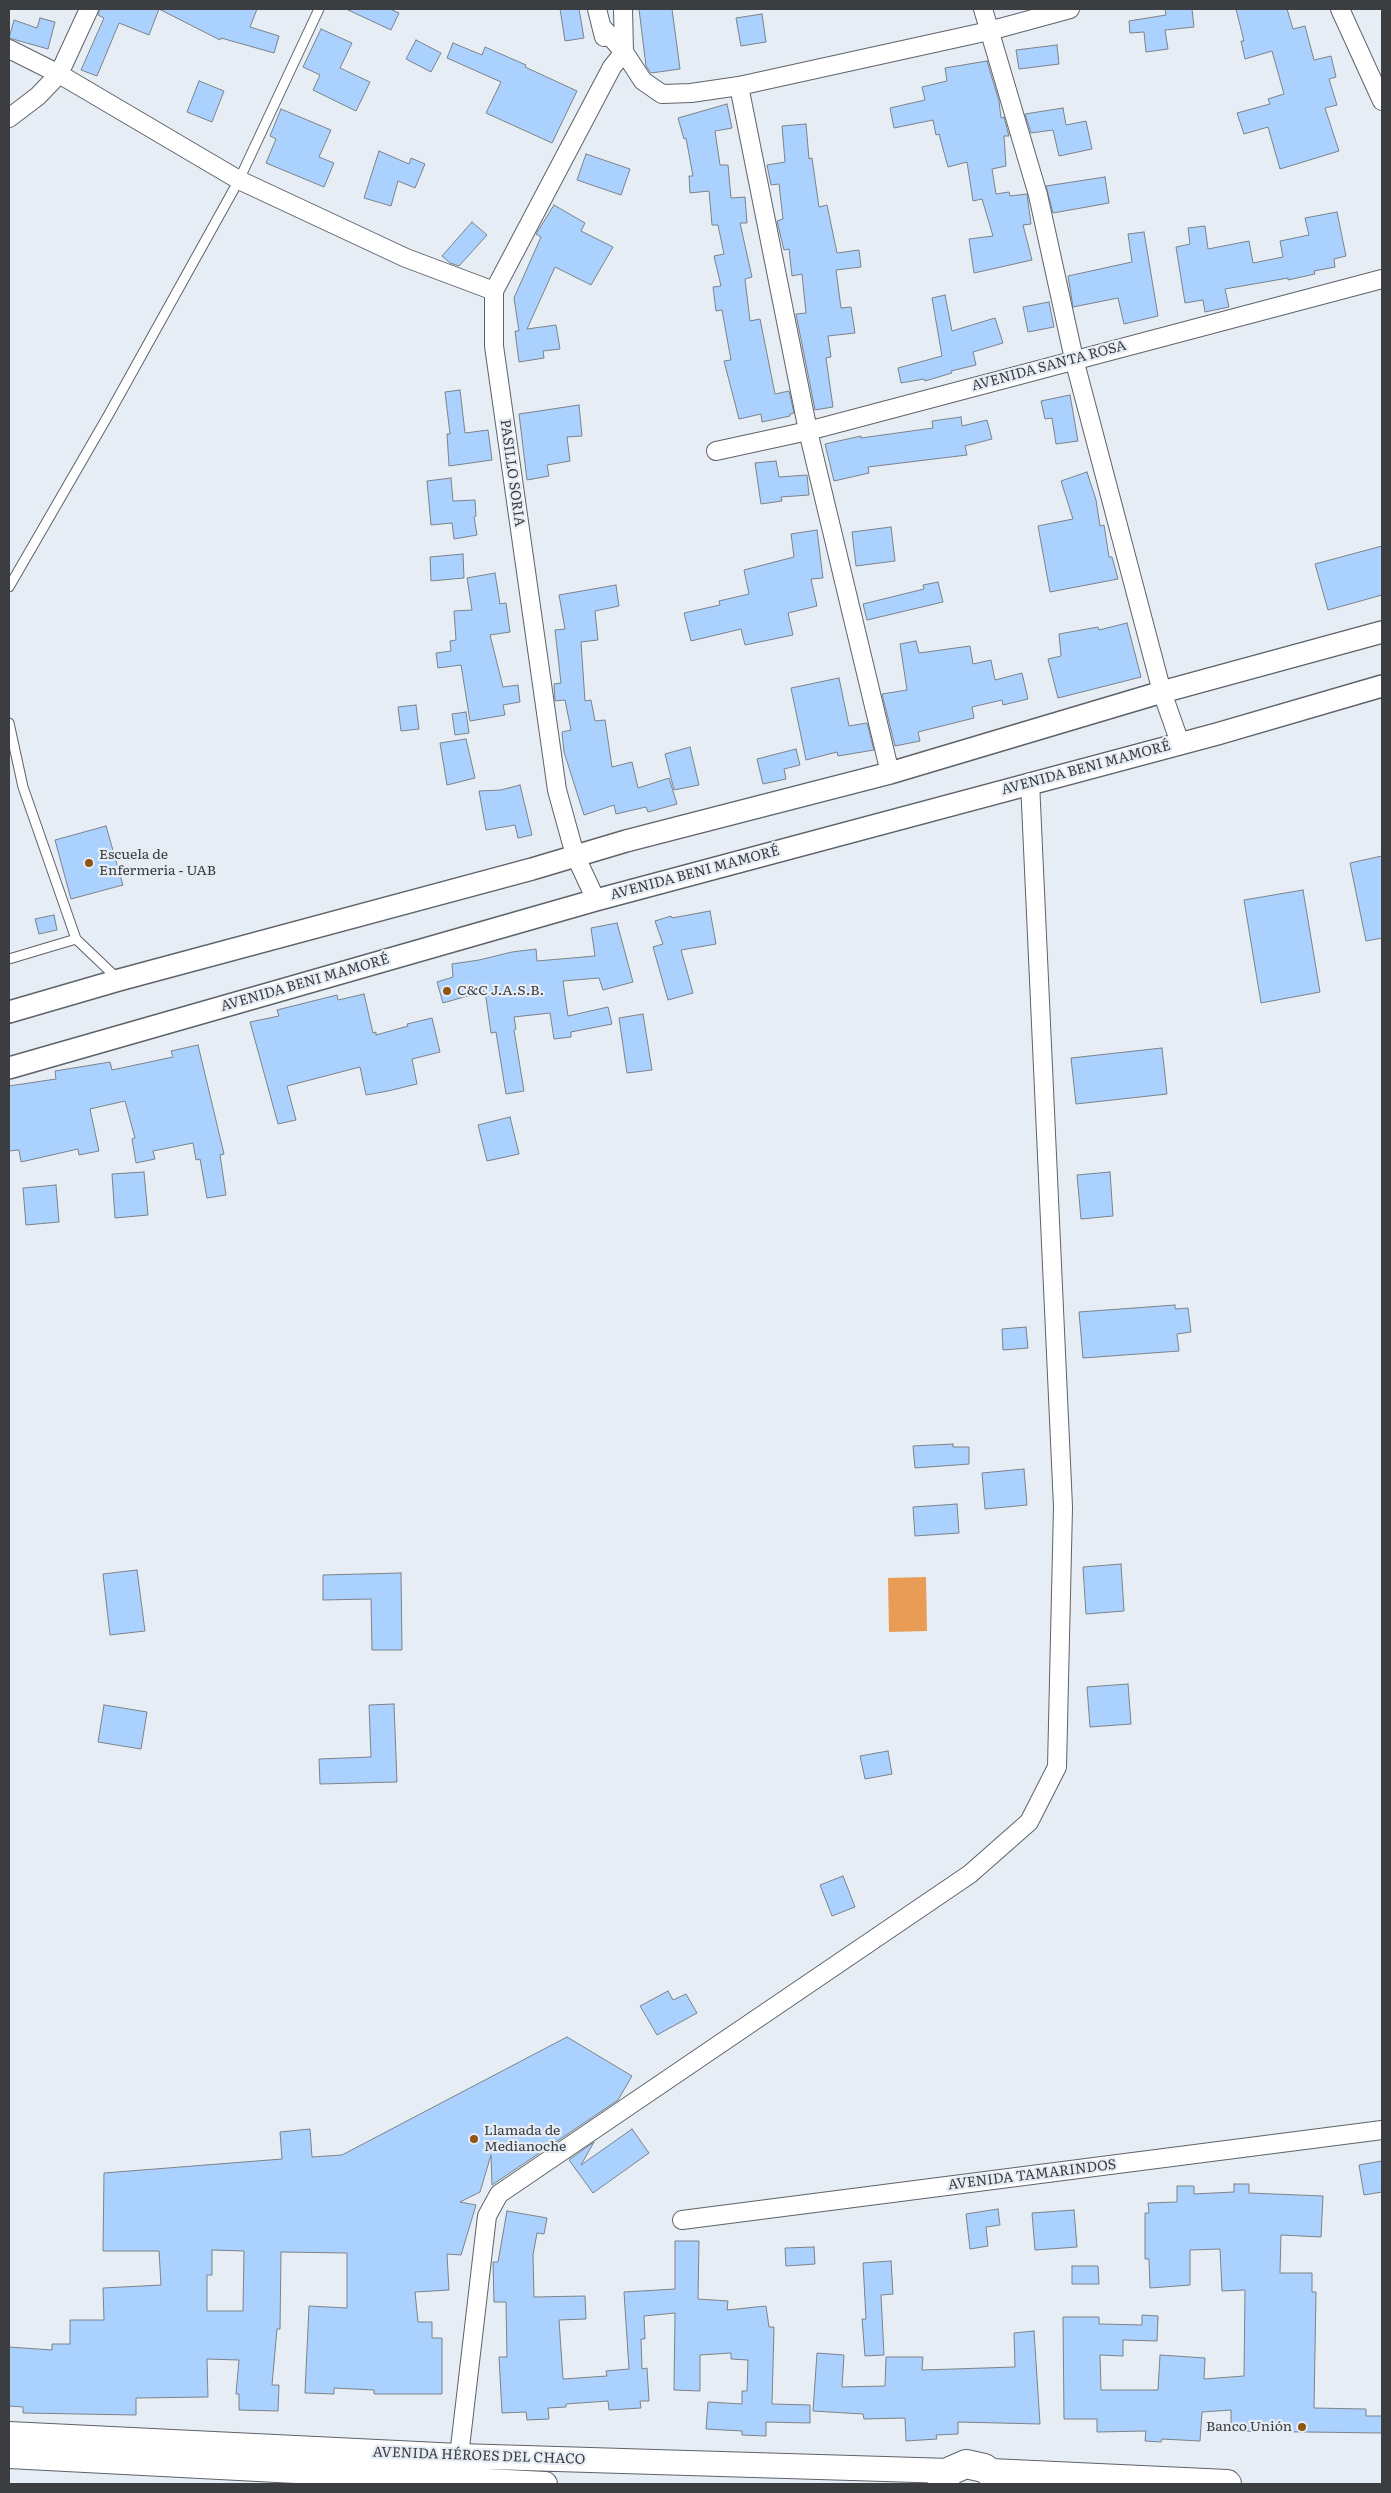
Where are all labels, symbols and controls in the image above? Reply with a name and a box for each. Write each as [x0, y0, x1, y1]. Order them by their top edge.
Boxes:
street label: AVENIDA SANTA ROSA [970, 337, 1128, 395]
street label: PASILLO SORIA [496, 418, 528, 528]
street label: AVENIDA BENI MAMORÉ [999, 737, 1173, 799]
street label: AVENIDA BENI MAMORÉ [608, 842, 782, 904]
place label: Escuela de Enfermeria - UAB [99, 847, 216, 880]
marker: Escuela de Enfermeria - UAB [83, 857, 95, 869]
street label: AVENIDA BENI MAMORÉ [219, 951, 391, 1015]
place label: C&C J.A.S.B. [457, 983, 544, 999]
marker: C&C J.A.S.B. [441, 985, 453, 997]
place label: Llamada de Medianoche [484, 2123, 566, 2156]
marker: Llamada de Medianoche [468, 2133, 480, 2145]
street label: AVENIDA TAMARINDOS [947, 2156, 1117, 2194]
place label: Banco Unión [1206, 2419, 1292, 2435]
marker: Banco Unión [1296, 2421, 1308, 2433]
street label: AVENIDA HÉROES DEL CHACO [372, 2444, 586, 2468]

